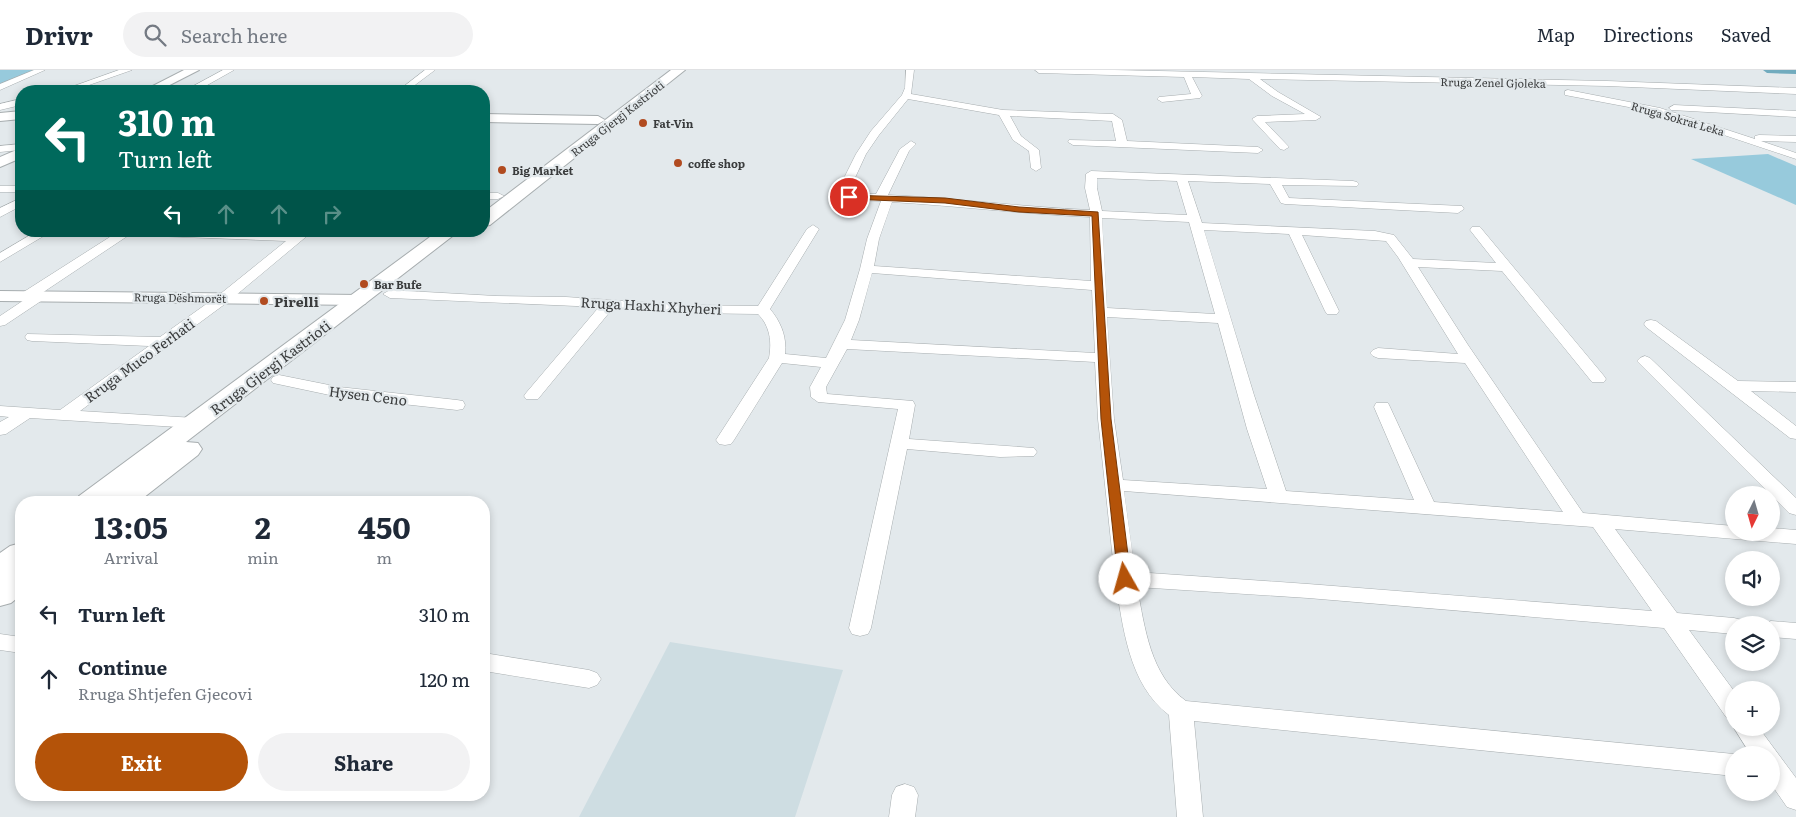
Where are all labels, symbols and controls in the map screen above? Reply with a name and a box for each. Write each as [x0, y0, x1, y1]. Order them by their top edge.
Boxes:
search box [123, 12, 473, 57]
text: Drivr [25, 17, 93, 52]
icon: search [141, 21, 169, 49]
text: Search here [181, 21, 287, 49]
text: Map [1537, 21, 1575, 48]
text: Directions [1603, 21, 1693, 48]
text: Saved [1721, 21, 1771, 48]
street label: Rruga Zenel Gjoleka [1440, 73, 1546, 91]
street label: Rruga Gjergj Kastrioti [567, 76, 667, 160]
text: 310 m [118, 95, 215, 147]
street label: Rruga Sokrat Leka [1629, 97, 1727, 139]
icon: left [35, 105, 100, 170]
place label: Fat-Vin [653, 115, 694, 131]
marker: Fat-Vin [637, 117, 649, 129]
text: Turn left [118, 142, 212, 175]
place label: coffe shop [688, 155, 745, 171]
marker: coffe shop [672, 157, 684, 169]
place label: Big Market [512, 162, 574, 178]
marker: Big Market [496, 164, 508, 176]
pin [828, 176, 870, 218]
icon: arrive [835, 183, 863, 211]
icon: left [159, 200, 187, 228]
icon: ahead [212, 200, 240, 228]
icon: ahead [265, 200, 293, 228]
icon: right [318, 200, 346, 228]
place label: Bar Bufe [374, 276, 422, 292]
marker: Bar Bufe [358, 278, 370, 290]
street label: Rruga Dëshmorët [134, 288, 227, 306]
place label: Pirelli [274, 291, 319, 311]
street label: Rruga Haxhi Xhyheri [580, 291, 722, 319]
marker: Pirelli [258, 295, 270, 307]
street label: Rruga Muco Ferhati [80, 313, 198, 407]
street label: Rruga Gjergj Kastrioti [206, 315, 335, 419]
street label: Hysen Ceno [328, 380, 408, 410]
north arrow [1725, 486, 1780, 541]
map controls [1725, 486, 1780, 801]
text: 13:05 [94, 504, 168, 548]
text: 2 [255, 504, 271, 548]
text: 450 [358, 504, 411, 548]
text: Arrival [104, 545, 158, 569]
text: min [247, 545, 279, 569]
text: m [377, 545, 392, 569]
button: sound [1725, 551, 1780, 606]
position arrow [1098, 552, 1150, 604]
icon: left [35, 600, 63, 628]
text: Turn left [78, 600, 165, 628]
text: 310 m [419, 600, 470, 628]
button: layers [1725, 616, 1780, 671]
text: Continue [78, 653, 167, 681]
icon: ahead [35, 665, 63, 693]
text: 120 m [419, 665, 470, 693]
text: Rruga Shtjefen Gjecovi [78, 681, 252, 705]
button: + [1725, 681, 1780, 736]
button: Exit [35, 733, 248, 791]
button: Share [258, 733, 470, 791]
button: − [1725, 746, 1780, 801]

